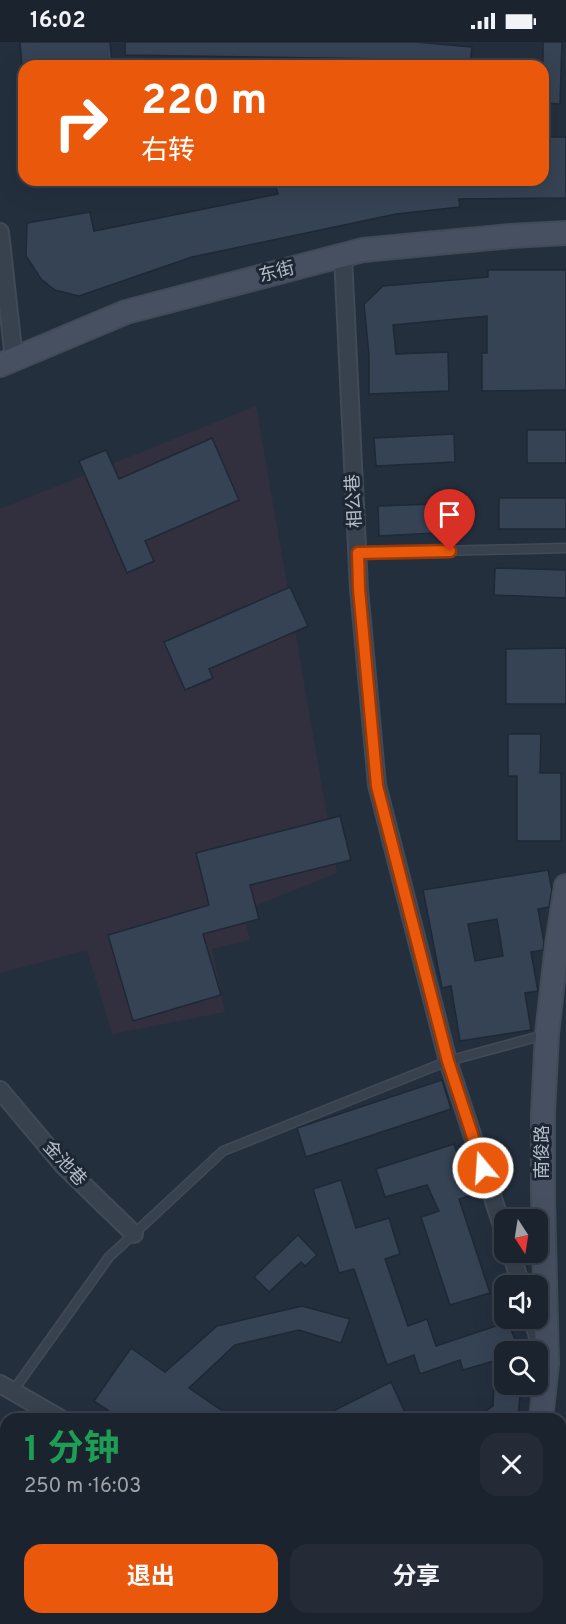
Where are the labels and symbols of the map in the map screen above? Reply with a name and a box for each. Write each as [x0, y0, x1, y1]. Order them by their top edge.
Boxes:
street label: 东街 [257, 257, 297, 289]
street label: 相公巷 [342, 473, 368, 529]
pin [424, 489, 475, 551]
street label: 南俊路 [532, 1125, 555, 1179]
street label: 金池巷 [37, 1136, 91, 1192]
position arrow [451, 1136, 515, 1200]
north arrow [494, 1209, 548, 1263]

